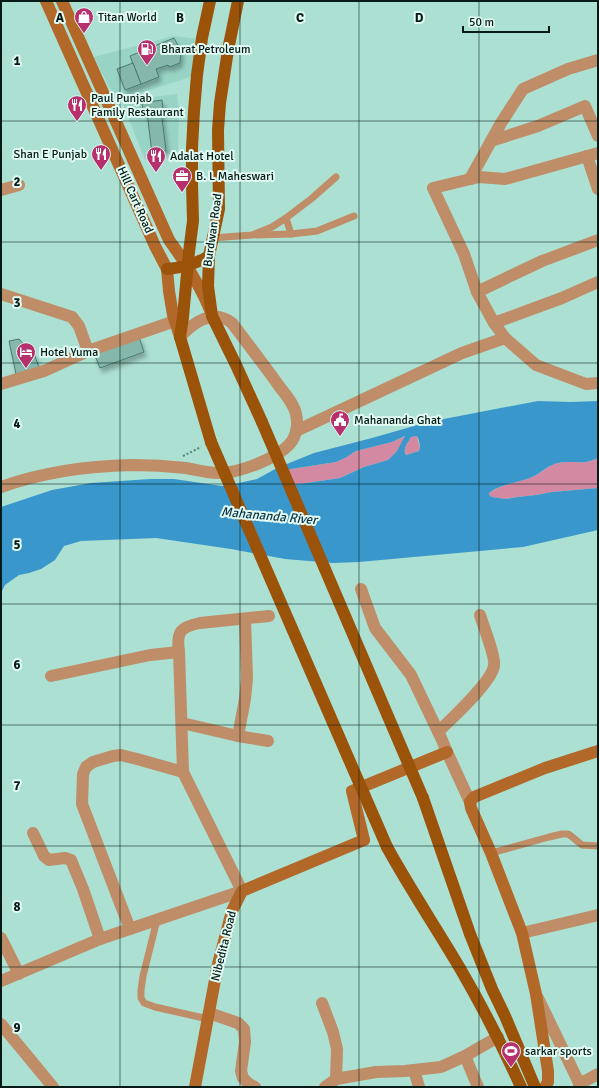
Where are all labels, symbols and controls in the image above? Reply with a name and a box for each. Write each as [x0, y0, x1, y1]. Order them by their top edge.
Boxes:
shop icon: Titan World [73, 6, 95, 34]
scale bar [463, 8, 549, 34]
text: A [56, 10, 65, 26]
place label: Titan World [98, 10, 157, 25]
text: B [176, 10, 184, 26]
text: C [296, 10, 304, 26]
text: D [415, 10, 424, 26]
text: 50 m [469, 15, 494, 30]
fuel station icon: Bharat Petroleum [136, 38, 158, 66]
place label: Bharat Petroleum [161, 42, 251, 57]
text: 1 [13, 53, 21, 69]
place label: Paul Punjab Family Restaurant [91, 91, 184, 120]
restaurant icon: Paul Punjab Family Restaurant [66, 94, 88, 122]
restaurant icon: Shan E Punjab [90, 143, 112, 171]
restaurant icon: Adalat Hotel [145, 145, 167, 173]
place label: Shan E Punjab [14, 147, 87, 162]
place label: Adalat Hotel [170, 149, 234, 164]
street label: Hill Cart Road [114, 164, 156, 236]
office icon: B. L Maheswari [171, 165, 193, 193]
place label: B. L Maheswari [196, 169, 274, 184]
text: 2 [13, 174, 21, 190]
street label: Burdwan Road [200, 192, 226, 268]
text: 3 [13, 295, 21, 311]
hotel icon: Hotel Yuma [15, 341, 37, 369]
place label: Hotel Yuma [40, 345, 98, 360]
public building icon: Mahananda Ghat [329, 409, 351, 437]
place label: Mahananda Ghat [354, 413, 441, 428]
text: 4 [13, 416, 21, 432]
water label: Mahananda River [220, 504, 320, 528]
text: 5 [13, 537, 21, 553]
text: 6 [13, 657, 21, 673]
text: 7 [13, 778, 21, 794]
text: 8 [13, 899, 21, 915]
street label: Nibedita Road [208, 909, 240, 983]
text: 9 [13, 1020, 21, 1036]
sports icon: sarkar sports [500, 1040, 522, 1068]
place label: sarkar sports [525, 1044, 592, 1059]

